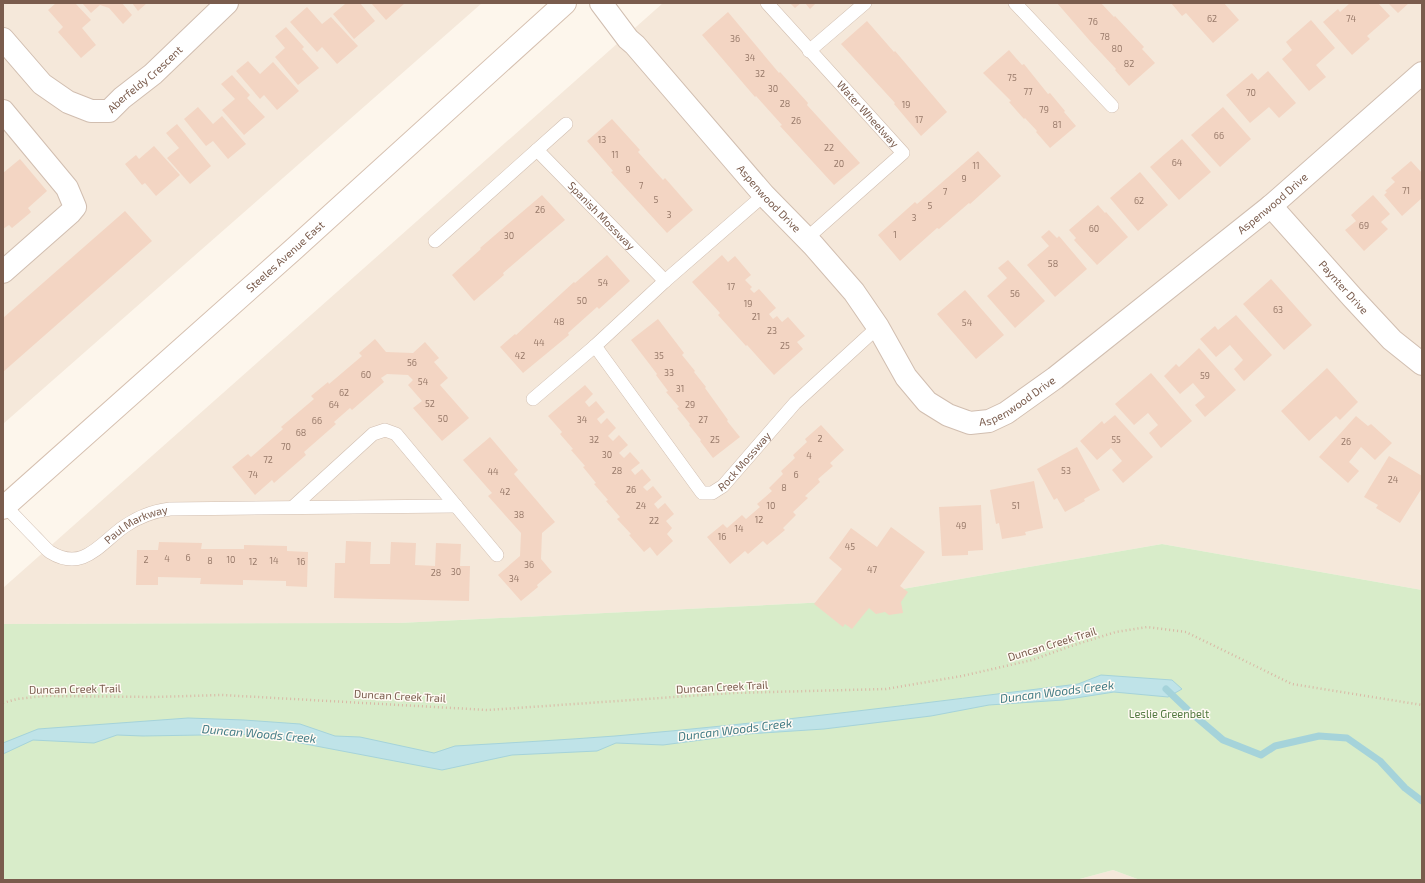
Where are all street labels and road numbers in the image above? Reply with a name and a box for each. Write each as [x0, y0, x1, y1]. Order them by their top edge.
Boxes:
street label: Aberfeldy Crescent [104, 43, 185, 115]
street label: Water Wheelway [835, 78, 902, 150]
street label: Aspenwood Drive [735, 162, 804, 235]
street label: Aspenwood Drive [1235, 170, 1310, 236]
street label: Spanish Mossway [565, 179, 638, 252]
street label: Steeles Avenue East [243, 218, 327, 295]
street label: Paynter Drive [1316, 257, 1371, 317]
street label: Aspenwood Drive [978, 373, 1058, 428]
street label: Rock Mossway [715, 429, 773, 494]
street label: Paul Markway [101, 502, 169, 546]
street label: Duncan Creek Trail [1006, 624, 1098, 663]
street label: Duncan Creek Trail [676, 678, 769, 695]
street label: Duncan Creek Trail [29, 681, 122, 696]
street label: Duncan Creek Trail [354, 687, 447, 704]

